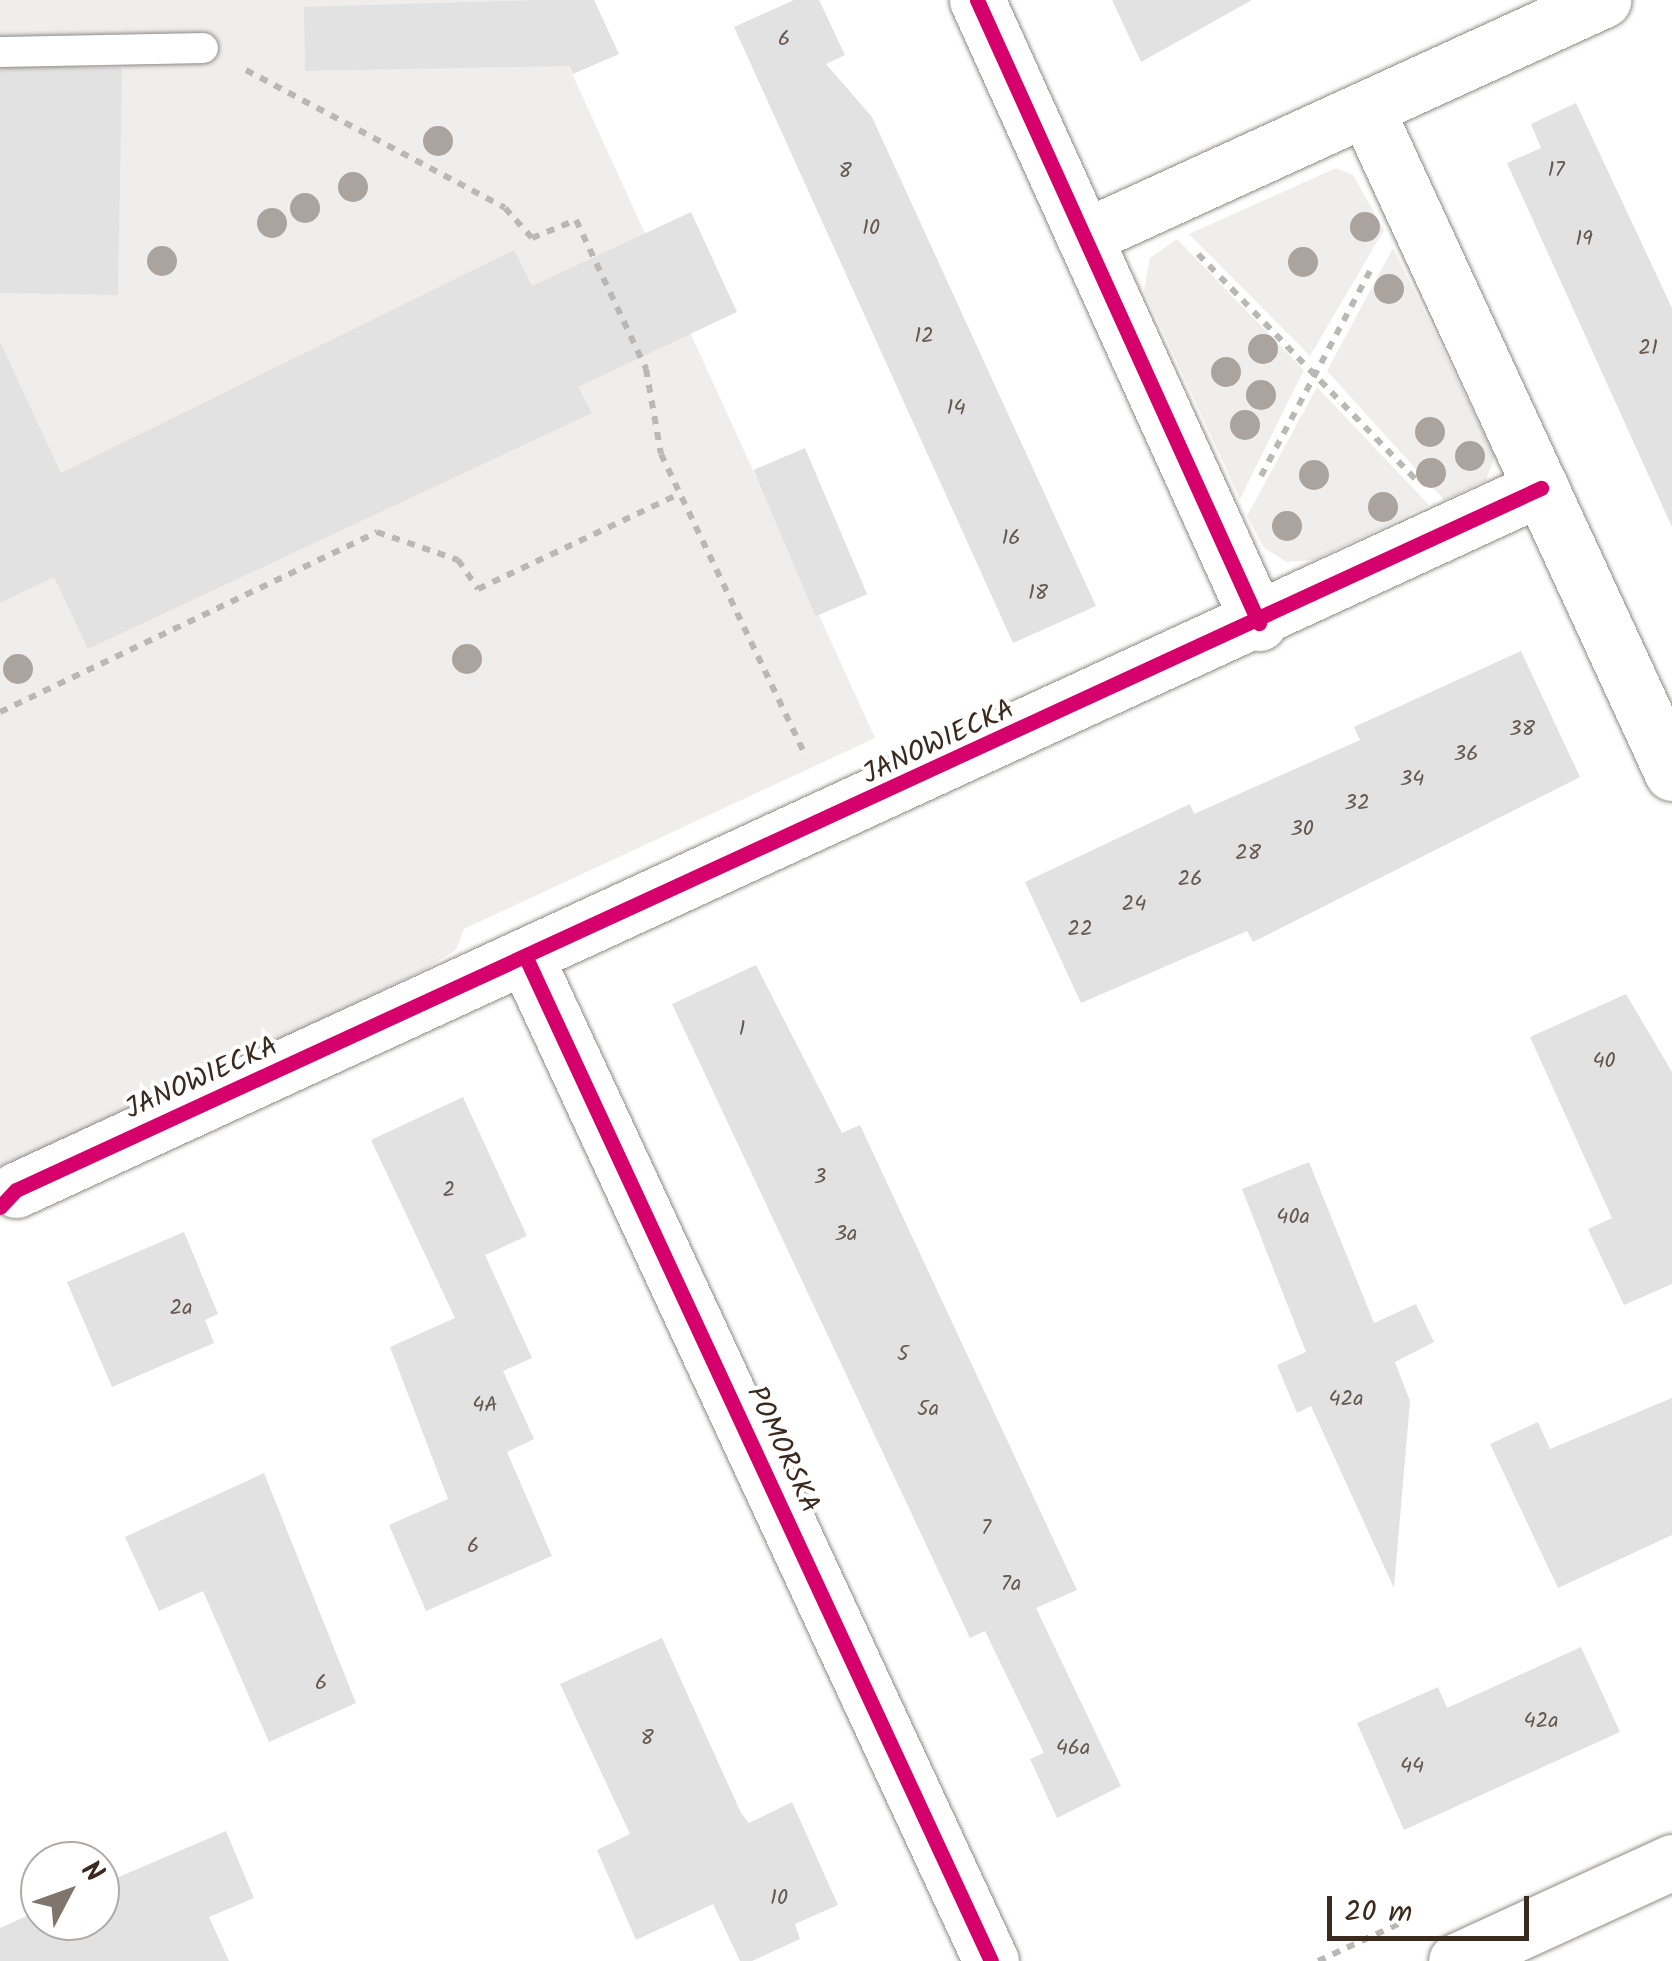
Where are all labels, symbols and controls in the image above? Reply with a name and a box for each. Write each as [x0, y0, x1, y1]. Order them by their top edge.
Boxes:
house number: 6 [778, 27, 790, 53]
house number: 17 [1547, 158, 1565, 184]
house number: 8 [838, 159, 852, 185]
house number: 10 [862, 216, 880, 242]
house number: 19 [1575, 227, 1593, 253]
house number: 12 [914, 324, 934, 350]
house number: 21 [1638, 336, 1658, 362]
house number: 14 [946, 396, 966, 422]
house number: 16 [1001, 526, 1021, 552]
house number: 18 [1028, 581, 1048, 607]
street label: JANOWIECKA [858, 693, 1020, 793]
house number: 38 [1509, 717, 1535, 743]
house number: 36 [1454, 742, 1478, 768]
house number: 34 [1400, 767, 1424, 793]
house number: 32 [1344, 791, 1370, 817]
house number: 30 [1290, 817, 1314, 843]
house number: 28 [1235, 841, 1261, 867]
house number: 26 [1177, 867, 1203, 893]
house number: 24 [1122, 892, 1146, 918]
house number: 22 [1067, 917, 1093, 943]
house number: 1 [739, 1017, 745, 1043]
street label: JANOWIECKA [120, 1030, 284, 1128]
house number: 40 [1592, 1049, 1616, 1075]
house number: 3 [814, 1165, 826, 1191]
house number: 2 [443, 1178, 455, 1204]
house number: 40a [1276, 1205, 1310, 1231]
house number: 3a [835, 1222, 857, 1248]
house number: 2a [169, 1296, 193, 1322]
house number: 5 [897, 1342, 909, 1368]
street label: POMORSKA [738, 1381, 826, 1519]
house number: 42a [1328, 1387, 1364, 1413]
house number: 4A [472, 1393, 498, 1419]
house number: 5a [917, 1397, 939, 1423]
house number: 7 [981, 1516, 991, 1542]
house number: 6 [467, 1534, 479, 1560]
house number: 7a [1001, 1572, 1021, 1598]
house number: 6 [315, 1671, 327, 1697]
house number: 42a [1523, 1709, 1559, 1735]
house number: 8 [640, 1726, 654, 1752]
house number: 46a [1056, 1736, 1090, 1762]
house number: 44 [1400, 1754, 1424, 1780]
north arrow [20, 1841, 120, 1941]
text: N [69, 1851, 114, 1894]
scale bar [1332, 1876, 1534, 1938]
house number: 10 [770, 1886, 788, 1912]
text: 20 m [1344, 1889, 1412, 1937]

